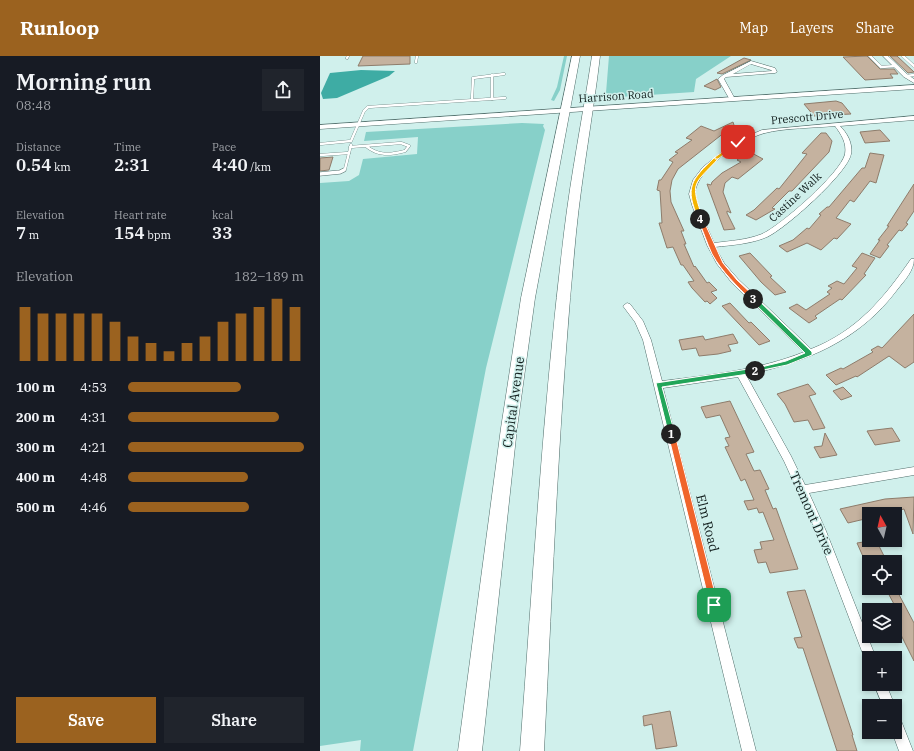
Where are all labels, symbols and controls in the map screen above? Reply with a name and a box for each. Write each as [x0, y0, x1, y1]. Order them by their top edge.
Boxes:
text: Runloop [20, 16, 99, 40]
text: Map [740, 19, 768, 37]
text: Layers [790, 19, 834, 37]
text: Share [856, 19, 894, 37]
text: Morning run [16, 67, 152, 96]
button: share [262, 69, 304, 111]
street label: Harrison Road [578, 86, 654, 106]
text: 08:48 [16, 97, 51, 114]
street label: Prescott Drive [770, 107, 844, 127]
pin [721, 125, 755, 159]
icon: check [727, 131, 749, 153]
text: Distance [16, 140, 61, 154]
text: Time [114, 140, 141, 154]
text: Pace [212, 140, 236, 154]
text: 0.54 [16, 154, 51, 176]
text: 2:31 [114, 154, 150, 176]
text: 4:40 [212, 154, 248, 176]
text: km [51, 160, 71, 174]
text: /km [248, 160, 271, 174]
street label: Castine Walk [766, 169, 825, 225]
text: Elevation [16, 208, 64, 222]
text: Heart rate [114, 208, 167, 222]
text: kcal [212, 208, 233, 222]
pin: 4 [690, 209, 710, 229]
text: 4 [697, 212, 703, 226]
text: 7 [16, 222, 26, 244]
text: 154 [114, 222, 145, 244]
text: 33 [212, 222, 232, 244]
text: m [26, 228, 39, 242]
text: bpm [145, 228, 171, 242]
text: Elevation [16, 268, 73, 285]
text: 182–189 m [234, 268, 304, 285]
pin: 3 [743, 289, 763, 309]
text: 3 [750, 292, 756, 306]
street label: Capital Avenue [499, 355, 528, 449]
pin: 2 [745, 361, 765, 381]
text: 2 [752, 364, 758, 378]
text: 100 m [16, 379, 55, 396]
text: 4:53 [80, 379, 107, 396]
text: 200 m [16, 409, 55, 426]
text: 4:31 [80, 409, 107, 426]
pin: 1 [661, 424, 681, 444]
text: 1 [668, 427, 674, 441]
text: 300 m [16, 439, 55, 456]
text: 4:21 [80, 439, 107, 456]
text: 400 m [16, 469, 55, 486]
text: 4:48 [80, 469, 107, 486]
street label: Tremont Drive [786, 469, 838, 558]
street label: Elm Road [692, 493, 723, 554]
text: 500 m [16, 499, 55, 516]
text: 4:46 [80, 499, 107, 516]
north arrow [862, 507, 902, 547]
map controls [862, 507, 902, 739]
button: locate [862, 555, 902, 595]
pin [697, 588, 731, 622]
icon: arrive [703, 594, 725, 616]
button: layers [862, 603, 902, 643]
button: + [862, 651, 902, 691]
button: Save [16, 697, 156, 743]
button: Share [164, 697, 304, 743]
button: − [862, 699, 902, 739]

